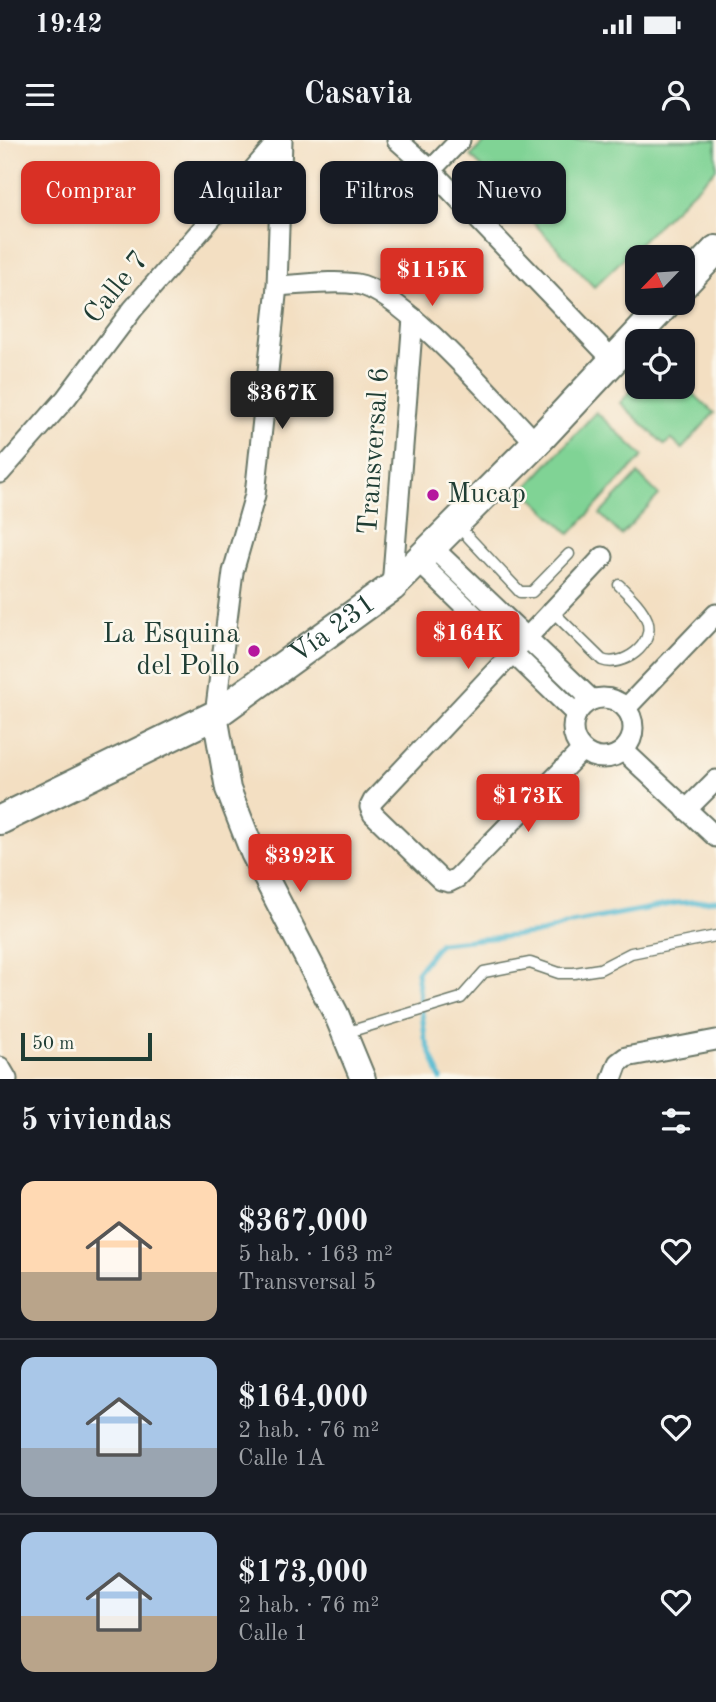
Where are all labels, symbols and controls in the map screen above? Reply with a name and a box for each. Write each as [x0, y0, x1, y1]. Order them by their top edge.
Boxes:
text: 19:42 [35, 12, 103, 38]
icon: menu [21, 76, 59, 114]
icon: person [657, 76, 695, 114]
text: Casavia [304, 79, 412, 111]
chip: Comprar [21, 161, 160, 224]
chip: Alquilar [174, 161, 306, 224]
chip: Filtros [320, 161, 438, 224]
chip: Nuevo [452, 161, 566, 224]
north arrow [625, 245, 695, 315]
map controls [625, 245, 695, 399]
street label: Calle 7 [79, 246, 155, 330]
pin: $115K [383, 248, 481, 308]
text: $115K [396, 259, 468, 282]
button: locate [625, 329, 695, 399]
street label: Transversal 6 [355, 366, 395, 536]
pin: $367K [233, 372, 331, 431]
text: $367K [246, 382, 318, 405]
place label: Mucap [447, 481, 526, 509]
marker: Mucap [425, 487, 441, 503]
street label: Vía 231 [285, 589, 381, 670]
pin: $164K [419, 612, 517, 671]
place label: La Esquina del Pollo [103, 621, 240, 681]
text: $164K [432, 622, 504, 645]
marker: La Esquina del Pollo [246, 643, 262, 659]
pin: $173K [479, 774, 577, 834]
text: $173K [492, 785, 564, 808]
pin: $392K [251, 834, 349, 894]
text: $392K [264, 845, 336, 868]
scale bar [21, 1030, 152, 1062]
text: 50 m [32, 1035, 74, 1054]
icon: filters [657, 1102, 695, 1140]
text: 5 viviendas [21, 1106, 171, 1136]
text: $367,000 [238, 1207, 368, 1237]
icon: home [77, 1209, 161, 1293]
icon: heart [657, 1232, 695, 1270]
text: 5 hab. · 163 m² [238, 1243, 393, 1266]
text: Transversal 5 [238, 1271, 376, 1294]
text: $164,000 [238, 1383, 368, 1413]
icon: home [77, 1385, 161, 1469]
icon: heart [657, 1408, 695, 1446]
text: 2 hab. · 76 m² [238, 1419, 379, 1442]
text: Calle 1A [238, 1447, 325, 1470]
text: $173,000 [238, 1558, 368, 1588]
icon: home [77, 1560, 161, 1644]
icon: heart [657, 1583, 695, 1621]
text: 2 hab. · 76 m² [238, 1594, 379, 1617]
text: Calle 1 [238, 1622, 308, 1645]

